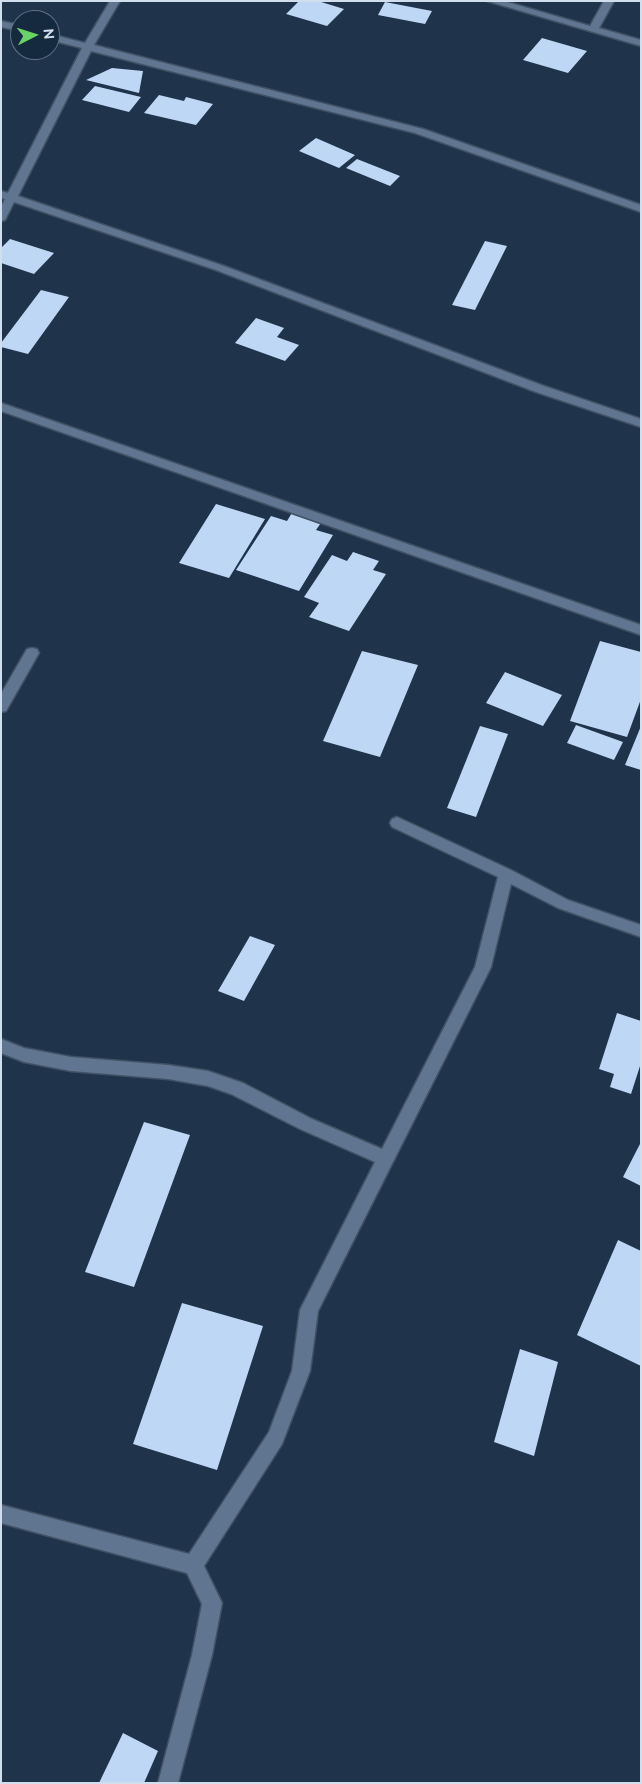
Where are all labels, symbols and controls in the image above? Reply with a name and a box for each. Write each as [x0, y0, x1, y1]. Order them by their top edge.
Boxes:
north arrow [10, 10, 60, 60]
text: N [41, 28, 57, 40]

